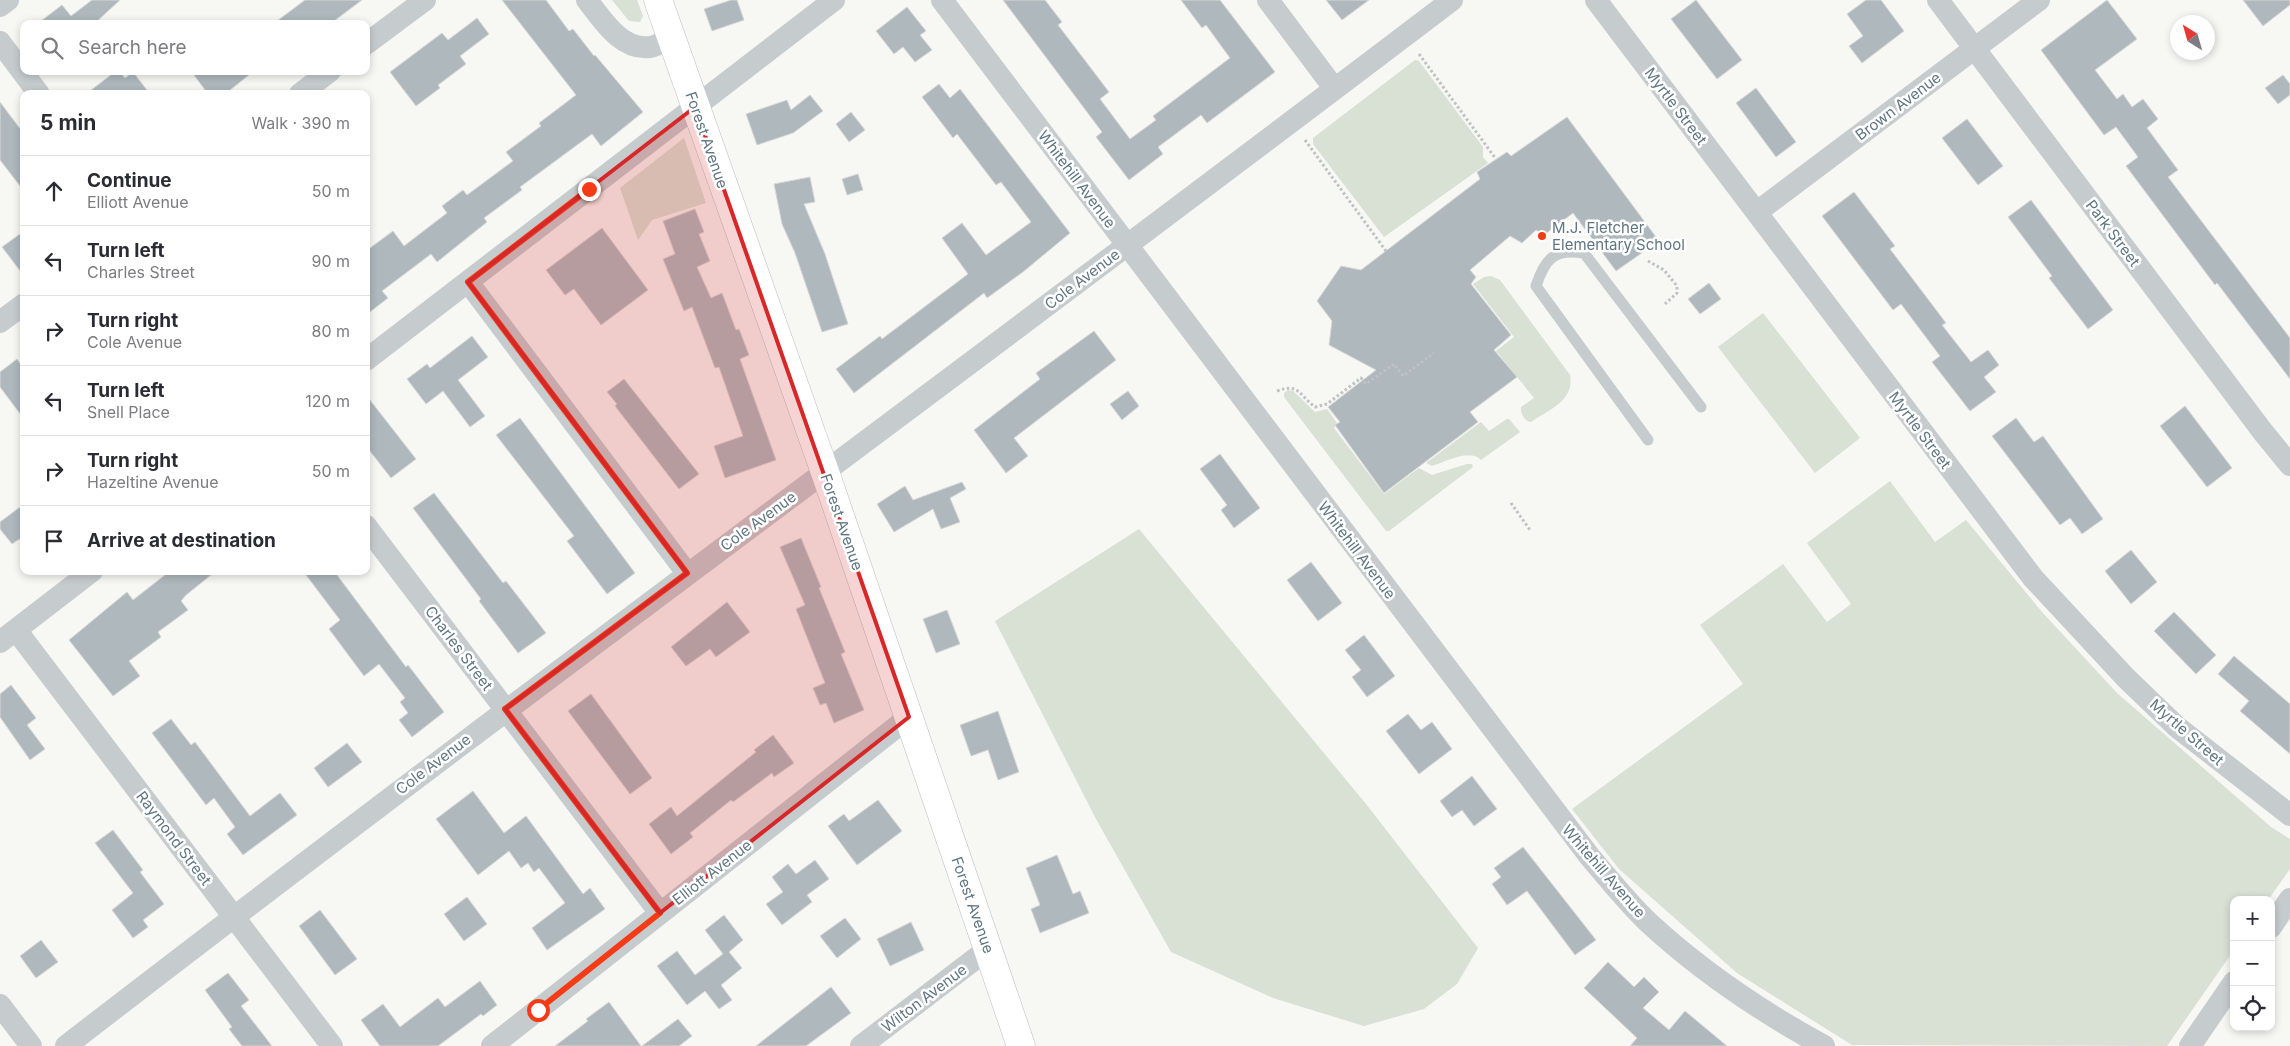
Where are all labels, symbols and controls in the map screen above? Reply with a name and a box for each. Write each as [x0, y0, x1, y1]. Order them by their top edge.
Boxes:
north arrow [2170, 15, 2215, 60]
search box [20, 20, 370, 75]
icon: search [38, 34, 66, 62]
text: Search here [78, 36, 187, 59]
street label: Myrtle Street [1641, 64, 1711, 148]
street label: Brown Avenue [1852, 68, 1944, 144]
street label: Forest Avenue [682, 89, 732, 191]
text: 5 min [40, 110, 96, 135]
text: Walk · 390 m [251, 113, 350, 133]
street label: Whitehill Avenue [1034, 126, 1120, 232]
text: Continue [87, 169, 172, 192]
icon: ahead [40, 177, 68, 205]
route end [578, 178, 601, 201]
text: 50 m [312, 181, 350, 201]
text: Elliott Avenue [87, 192, 189, 212]
street label: Park Street [2082, 196, 2144, 270]
place label: M.J. Fletcher Elementary School [1552, 218, 1685, 254]
marker: M.J. Fletcher Elementary School [1536, 230, 1548, 242]
text: Turn left [87, 239, 165, 262]
street label: Cole Avenue [1041, 245, 1123, 313]
icon: left [40, 247, 68, 275]
text: 90 m [311, 251, 350, 271]
text: Charles Street [87, 262, 195, 282]
text: Turn right [87, 309, 178, 332]
icon: right [40, 317, 68, 345]
text: 80 m [311, 321, 350, 341]
text: Cole Avenue [87, 332, 182, 352]
text: Turn left [87, 379, 165, 402]
icon: left [40, 387, 68, 415]
street label: Myrtle Street [1885, 388, 1955, 472]
text: 120 m [305, 391, 350, 411]
text: Snell Place [87, 402, 170, 422]
text: Turn right [87, 449, 178, 472]
icon: right [40, 457, 68, 485]
text: 50 m [312, 461, 350, 481]
street label: Forest Avenue [817, 471, 867, 573]
text: Hazeltine Avenue [87, 472, 219, 492]
street label: Cole Avenue [716, 487, 800, 555]
street label: Whitehill Avenue [1314, 497, 1400, 603]
icon: arrive [40, 527, 68, 555]
text: Arrive at destination [87, 529, 276, 552]
street label: Charles Street [421, 602, 497, 694]
street label: Myrtle Street [2146, 695, 2228, 769]
street label: Cole Avenue [392, 730, 474, 798]
street label: Raymond Street [132, 787, 216, 889]
street label: Whitehill Avenue [1558, 820, 1650, 922]
street label: Elliott Avenue [669, 835, 755, 909]
street label: Forest Avenue [948, 854, 998, 956]
map controls [2230, 896, 2275, 1031]
button: + [2230, 896, 2275, 941]
button: − [2230, 941, 2275, 986]
street label: Wilton Avenue [878, 960, 970, 1036]
button: locate [2230, 986, 2275, 1031]
route start [527, 999, 550, 1022]

